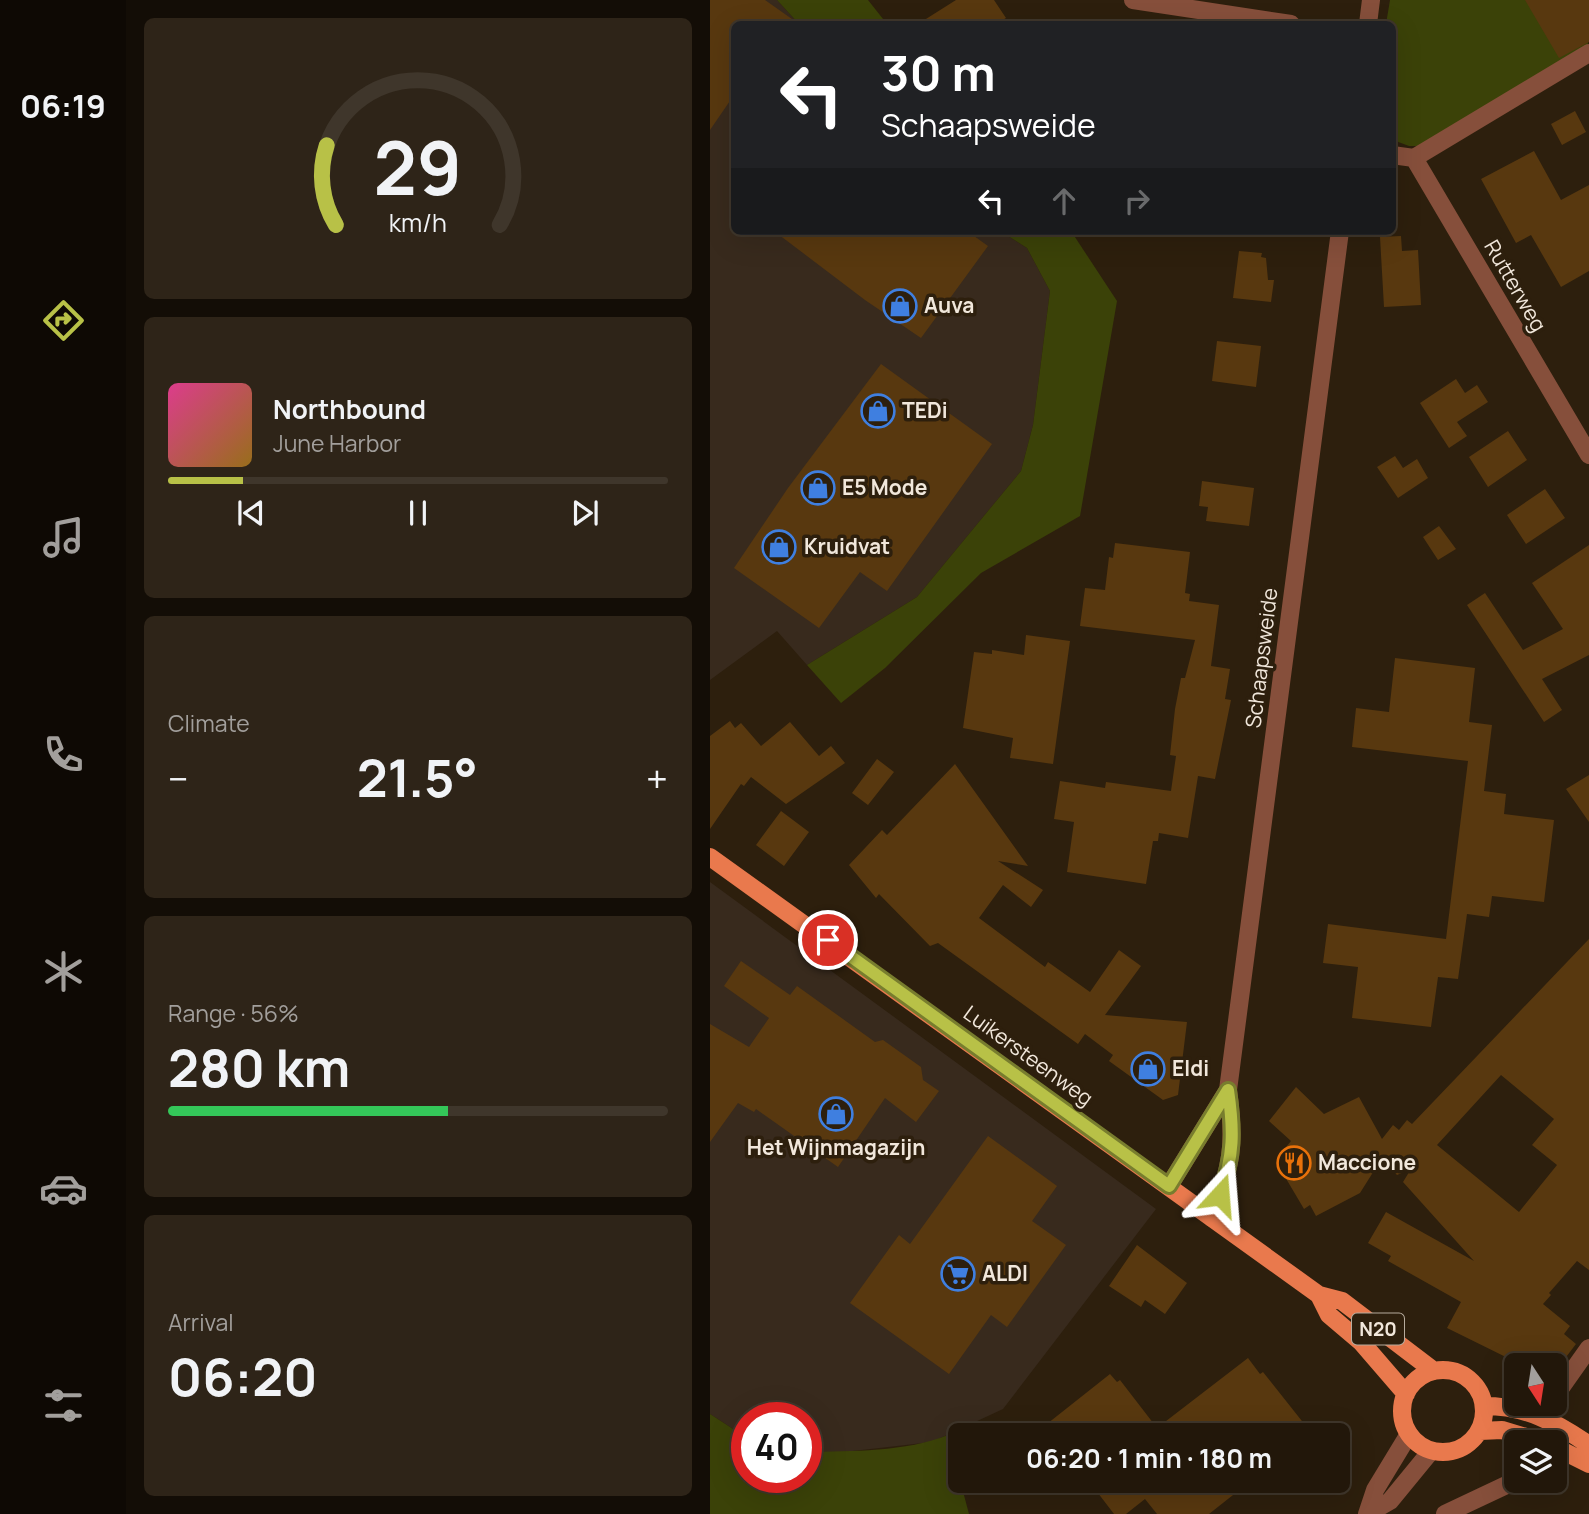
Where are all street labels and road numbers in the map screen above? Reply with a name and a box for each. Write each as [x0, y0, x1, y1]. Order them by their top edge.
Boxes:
street label: Rutterweg [1478, 235, 1553, 336]
street label: Schaapsweide [1239, 586, 1283, 730]
street label: Luikersteenweg [958, 999, 1099, 1112]
road number: N20 [1352, 1314, 1404, 1344]

